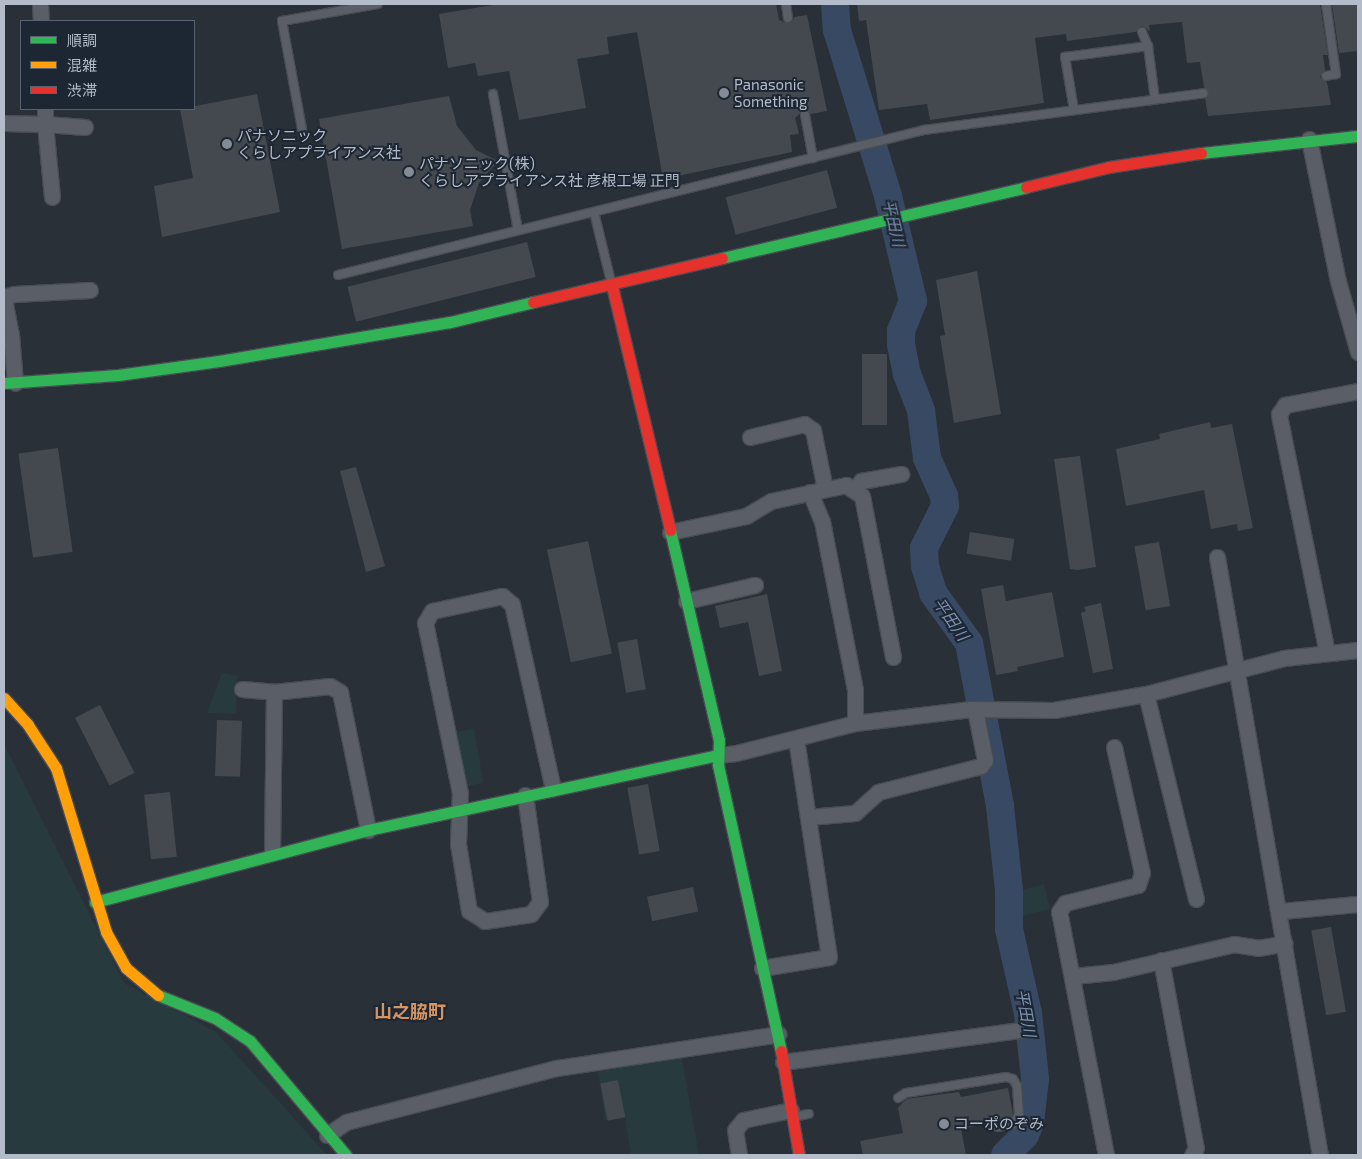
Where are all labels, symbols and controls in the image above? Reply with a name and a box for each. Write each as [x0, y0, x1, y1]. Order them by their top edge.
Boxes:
legend [20, 20, 195, 110]
text: 順調 [67, 31, 97, 49]
text: 混雑 [67, 56, 97, 74]
place label: Panasonic Something [734, 75, 807, 110]
text: 渋滞 [67, 81, 97, 99]
marker: Panasonic Something [718, 87, 730, 99]
place label: パナソニック くらしアプライアンス社 [237, 126, 402, 161]
marker: パナソニック くらしアプライアンス社 [221, 138, 233, 150]
place label: パナソニック(株) くらしアプライアンス社 彦根工場 正門 [419, 154, 681, 189]
marker: パナソニック(株) くらしアプライアンス社 彦根工場 正門 [403, 166, 415, 178]
water label: 平田川 [879, 197, 909, 249]
water label: 平田川 [929, 594, 973, 644]
water label: 平田川 [1012, 988, 1040, 1038]
district label: 山之脇町 [374, 1000, 446, 1022]
place label: コーポのぞみ [954, 1115, 1044, 1133]
marker: コーポのぞみ [938, 1118, 950, 1130]

